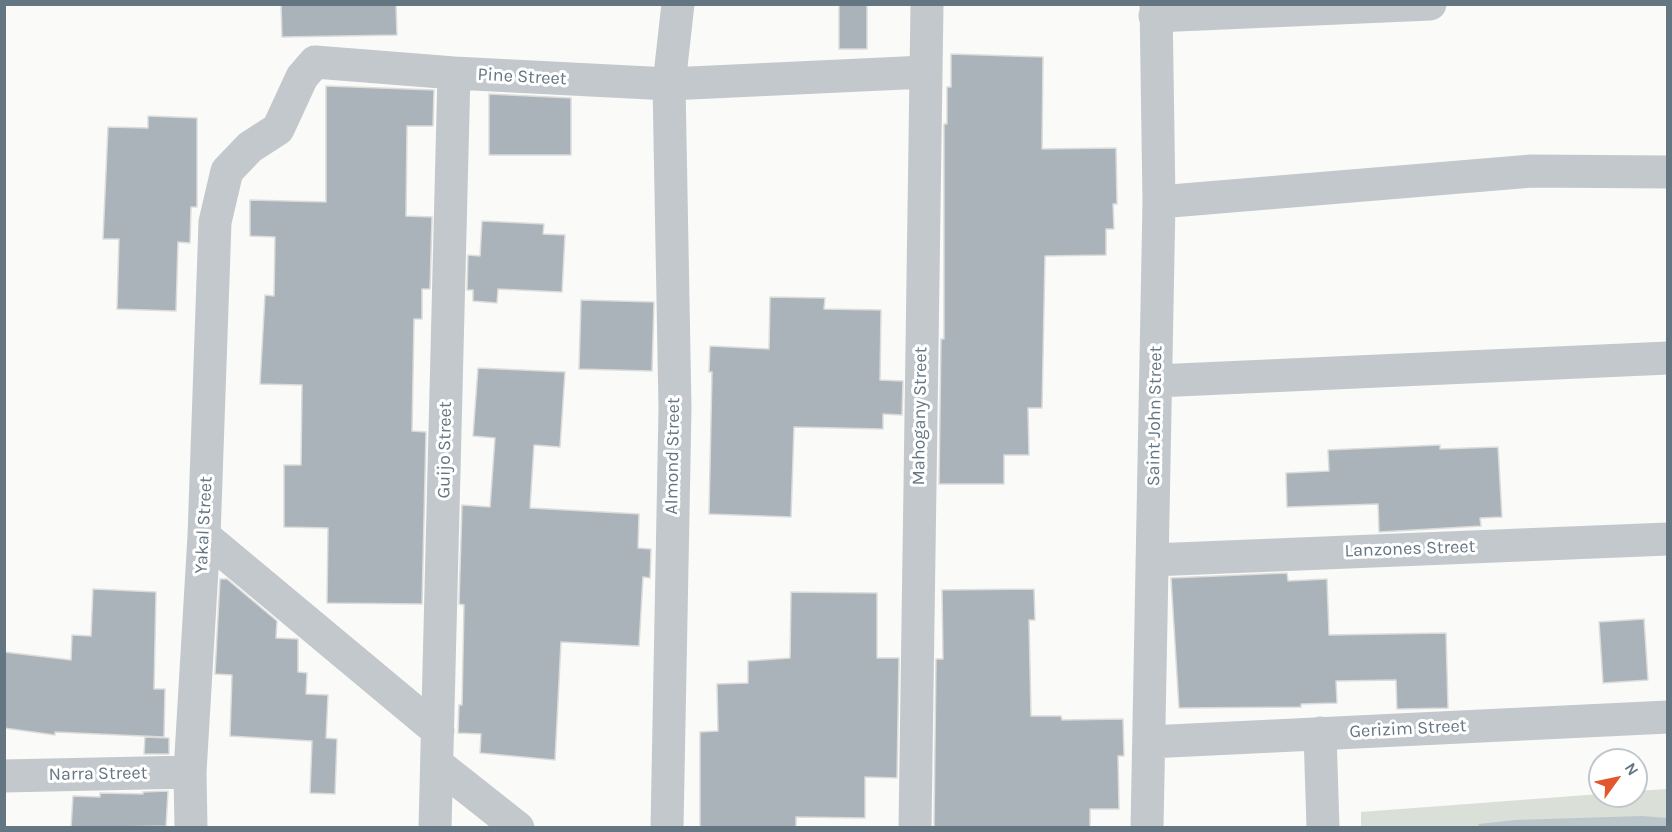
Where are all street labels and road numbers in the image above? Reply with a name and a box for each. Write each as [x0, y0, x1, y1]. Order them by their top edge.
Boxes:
street label: Pine Street [477, 64, 567, 90]
street label: Mahogany Street [908, 346, 932, 486]
street label: Saint John Street [1143, 346, 1167, 486]
street label: Almond Street [661, 397, 685, 515]
street label: Guijo Street [433, 401, 457, 499]
street label: Yakal Street [191, 476, 217, 574]
street label: Lanzones Street [1344, 536, 1476, 562]
street label: Gerizim Street [1349, 715, 1467, 743]
street label: Narra Street [48, 762, 148, 786]

